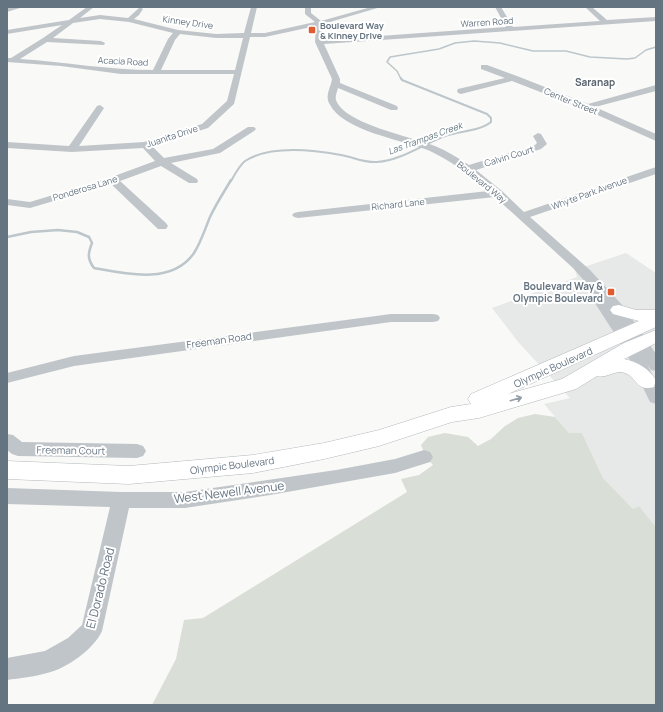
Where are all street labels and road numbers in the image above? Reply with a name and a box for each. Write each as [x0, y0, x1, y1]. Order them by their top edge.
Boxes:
street label: Kinney Drive [162, 12, 214, 32]
street label: Warren Road [460, 14, 514, 30]
street label: Acacia Road [97, 53, 149, 69]
street label: Center Street [542, 84, 600, 118]
street label: Juanita Drive [145, 122, 199, 150]
street label: Calvin Court [483, 142, 536, 170]
street label: Boulevard Way [454, 158, 510, 206]
street label: Ponderosa Lane [51, 172, 119, 204]
street label: Whyte Park Avenue [549, 173, 629, 213]
street label: Richard Lane [371, 195, 425, 213]
street label: Freeman Road [185, 328, 253, 352]
street label: Olympic Boulevard [511, 343, 595, 391]
street label: Freeman Court [37, 442, 105, 458]
street label: Olympic Boulevard [189, 453, 275, 477]
street label: West Newell Avenue [173, 477, 285, 507]
street label: El Dorado Road [82, 546, 118, 630]

